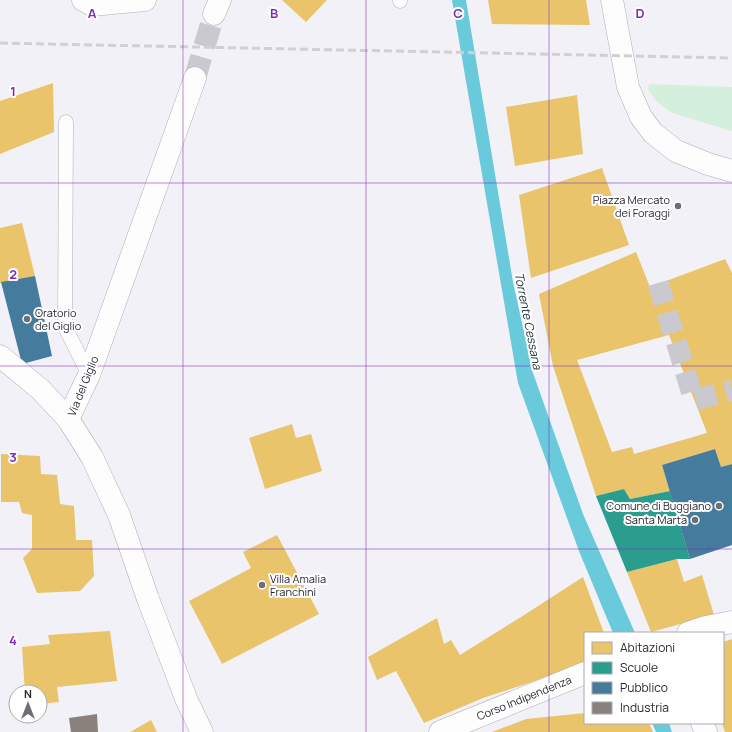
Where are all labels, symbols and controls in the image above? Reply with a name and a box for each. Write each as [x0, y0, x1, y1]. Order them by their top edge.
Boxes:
text: A [88, 4, 97, 22]
text: B [270, 4, 278, 22]
text: C [453, 4, 463, 22]
text: D [635, 4, 645, 22]
text: 1 [10, 82, 16, 100]
place label: Piazza Mercato dei Foraggi [593, 192, 670, 220]
marker: Piazza Mercato dei Foraggi [673, 201, 683, 211]
text: 2 [9, 265, 17, 283]
water label: Torrente Cessana [511, 271, 546, 372]
place label: Oratorio del Giglio [35, 305, 82, 333]
marker: Oratorio del Giglio [22, 314, 32, 324]
street label: Via del Giglio [64, 353, 102, 418]
text: 3 [9, 448, 17, 466]
place label: Comune di Buggiano [606, 498, 711, 513]
marker: Comune di Buggiano [714, 501, 724, 511]
place label: Santa Marta [625, 512, 687, 527]
marker: Santa Marta [690, 515, 700, 525]
place label: Villa Amalia Franchini [270, 571, 326, 599]
marker: Villa Amalia Franchini [257, 580, 267, 590]
text: 4 [9, 631, 17, 649]
legend [584, 632, 724, 724]
text: Abitazioni [620, 639, 675, 656]
text: Scuole [620, 659, 658, 676]
street label: Corso Indipendenza [474, 672, 573, 723]
text: Pubblico [620, 679, 668, 696]
north arrow [8, 684, 48, 724]
text: N [24, 686, 32, 701]
text: Industria [620, 699, 669, 716]

